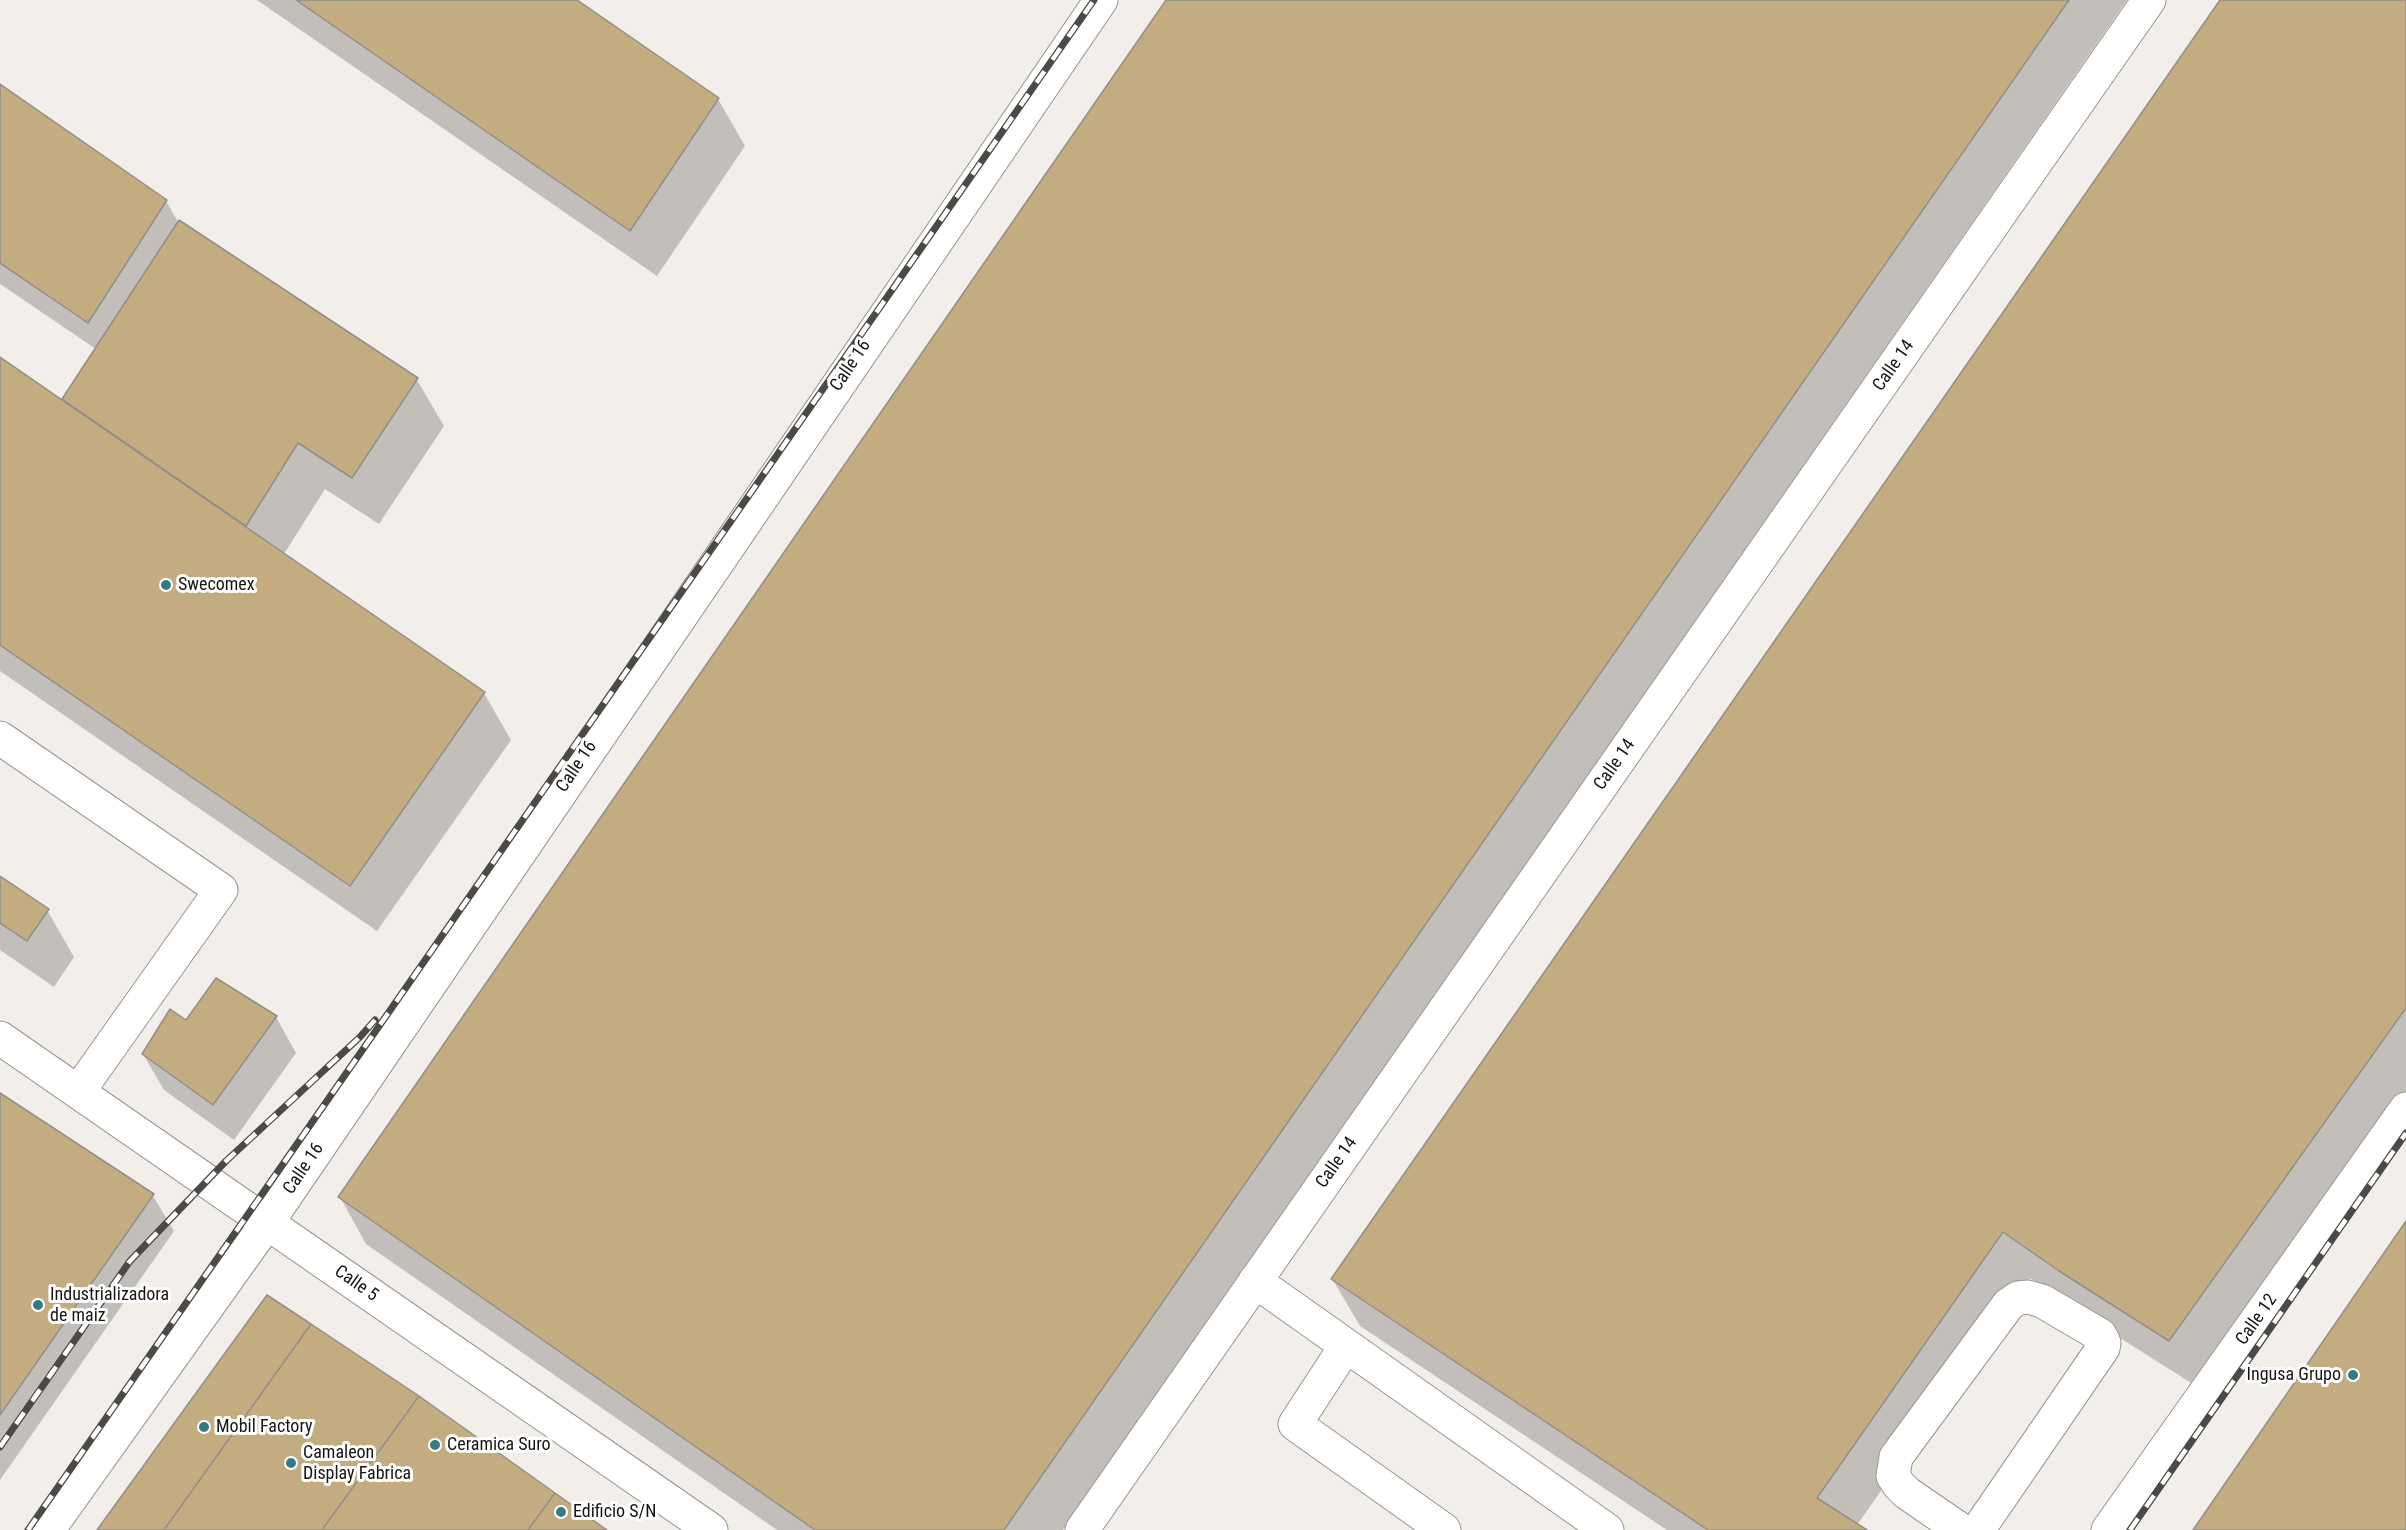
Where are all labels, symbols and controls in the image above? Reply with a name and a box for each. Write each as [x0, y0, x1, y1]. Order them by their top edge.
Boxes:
street label: Calle 16 [826, 336, 876, 396]
street label: Calle 14 [1869, 336, 1919, 396]
place label: Swecomex [178, 574, 255, 596]
marker: Swecomex [159, 578, 173, 592]
street label: Calle 14 [1590, 735, 1640, 795]
street label: Calle 16 [552, 737, 602, 797]
street label: Calle 14 [1312, 1133, 1362, 1193]
street label: Calle 16 [279, 1139, 329, 1199]
street label: Calle 5 [330, 1261, 382, 1307]
place label: Industrializadora de maiz [50, 1284, 169, 1326]
street label: Calle 12 [2232, 1290, 2282, 1350]
marker: Industrializadora de maiz [31, 1298, 45, 1312]
place label: Ingusa Grupo [2247, 1364, 2341, 1386]
marker: Ingusa Grupo [2346, 1368, 2360, 1382]
place label: Mobil Factory [216, 1416, 313, 1438]
marker: Mobil Factory [197, 1420, 211, 1434]
place label: Ceramica Suro [447, 1434, 551, 1456]
marker: Ceramica Suro [428, 1438, 442, 1452]
place label: Camaleon Display Fabrica [303, 1442, 411, 1484]
marker: Camaleon Display Fabrica [284, 1456, 298, 1470]
place label: Edificio S/N [573, 1501, 656, 1523]
marker: Edificio S/N [554, 1505, 568, 1519]

